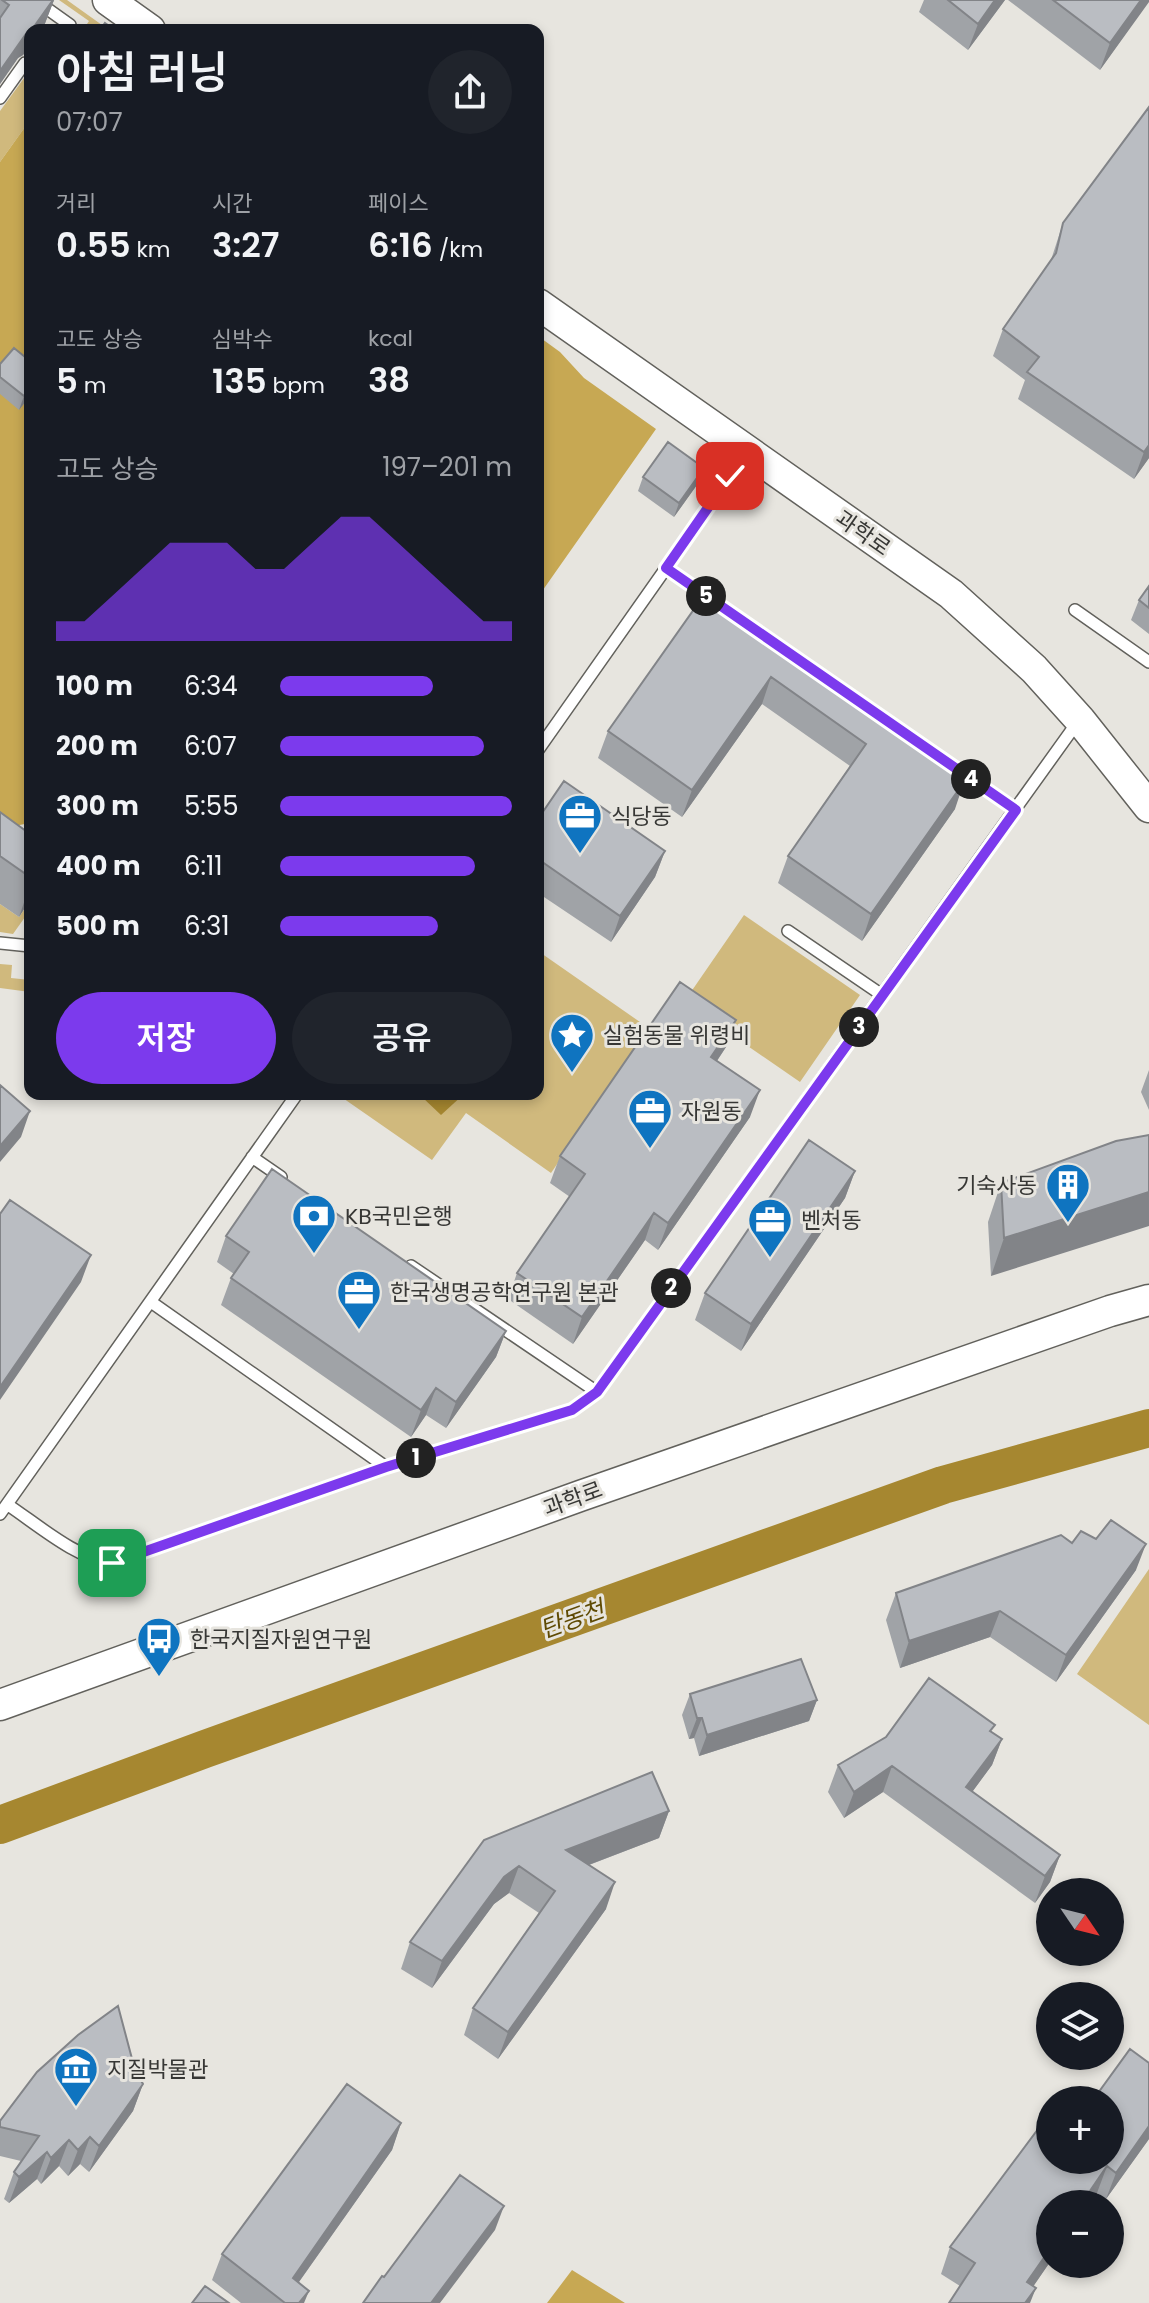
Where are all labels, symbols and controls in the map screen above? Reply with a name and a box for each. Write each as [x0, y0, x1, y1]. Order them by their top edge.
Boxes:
text: 아침 러닝 [56, 42, 228, 103]
button: share [428, 50, 512, 134]
text: 07:07 [56, 104, 123, 140]
text: 거리 [56, 188, 96, 219]
text: 시간 [212, 188, 252, 219]
text: 페이스 [368, 188, 429, 219]
text: 0.55 [56, 221, 131, 269]
text: 3:27 [212, 221, 279, 269]
text: 6:16 [368, 221, 433, 269]
text: km [131, 234, 170, 265]
text: /km [433, 234, 483, 265]
text: kcal [368, 323, 413, 354]
text: 고도 상승 [56, 324, 143, 355]
text: 심박수 [212, 324, 273, 355]
text: 38 [368, 356, 410, 404]
text: 5 [56, 357, 78, 405]
text: 135 [212, 357, 267, 405]
text: m [78, 370, 106, 401]
text: bpm [267, 370, 325, 401]
pin [696, 442, 764, 510]
text: 197–201 m [382, 449, 512, 485]
text: 고도 상승 [56, 451, 159, 487]
icon: check [708, 454, 752, 498]
street label: 과학로 [829, 503, 897, 563]
pin: 5 [686, 576, 726, 616]
text: 5 [699, 580, 713, 611]
text: 100 m [56, 668, 133, 704]
text: 6:34 [184, 668, 238, 704]
text: 200 m [56, 728, 138, 764]
text: 6:07 [184, 728, 237, 764]
pin: 4 [951, 759, 991, 799]
text: 4 [964, 763, 978, 794]
text: 300 m [56, 788, 139, 824]
text: 5:55 [184, 788, 239, 824]
office icon: 식당동 [556, 792, 604, 855]
place label: 식당동 [611, 801, 672, 832]
text: 400 m [56, 848, 141, 884]
text: 6:11 [184, 848, 223, 884]
text: 500 m [56, 908, 140, 944]
text: 6:31 [184, 908, 230, 944]
button: 저장 [56, 992, 276, 1084]
button: 공유 [292, 992, 512, 1084]
pin: 3 [839, 1007, 879, 1047]
place icon: 실험동물 위령비 [548, 1011, 596, 1074]
text: 3 [852, 1011, 866, 1042]
place label: 실험동물 위령비 [603, 1020, 751, 1051]
office icon: 자원동 [626, 1087, 674, 1150]
place label: 자원동 [681, 1096, 742, 1127]
building icon: 기숙사동 [1044, 1161, 1092, 1224]
place label: 기숙사동 [956, 1170, 1037, 1201]
bank icon: KB국민은행 [290, 1192, 338, 1255]
office icon: 벤처동 [746, 1196, 794, 1259]
place label: KB국민은행 [345, 1201, 453, 1232]
place label: 벤처동 [801, 1205, 862, 1236]
office icon: 한국생명공학연구원 본관 [335, 1268, 383, 1331]
pin: 2 [651, 1268, 691, 1308]
text: 2 [665, 1272, 677, 1303]
place label: 한국생명공학연구원 본관 [390, 1277, 619, 1308]
pin: 1 [396, 1438, 436, 1478]
text: 1 [412, 1442, 420, 1473]
street label: 과학로 [539, 1474, 607, 1524]
pin [78, 1529, 146, 1597]
icon: arrive [90, 1541, 134, 1585]
water label: 탄동천 [535, 1591, 612, 1646]
bus stop icon: 한국지질자원연구원 [135, 1615, 183, 1678]
place label: 한국지질자원연구원 [190, 1624, 372, 1655]
north arrow [1036, 1878, 1124, 1966]
map controls [1036, 1878, 1124, 2278]
button: layers [1036, 1982, 1124, 2070]
museum icon: 지질박물관 [52, 2045, 100, 2108]
place label: 지질박물관 [107, 2054, 208, 2085]
button: + [1036, 2086, 1124, 2174]
button: − [1036, 2190, 1124, 2278]

